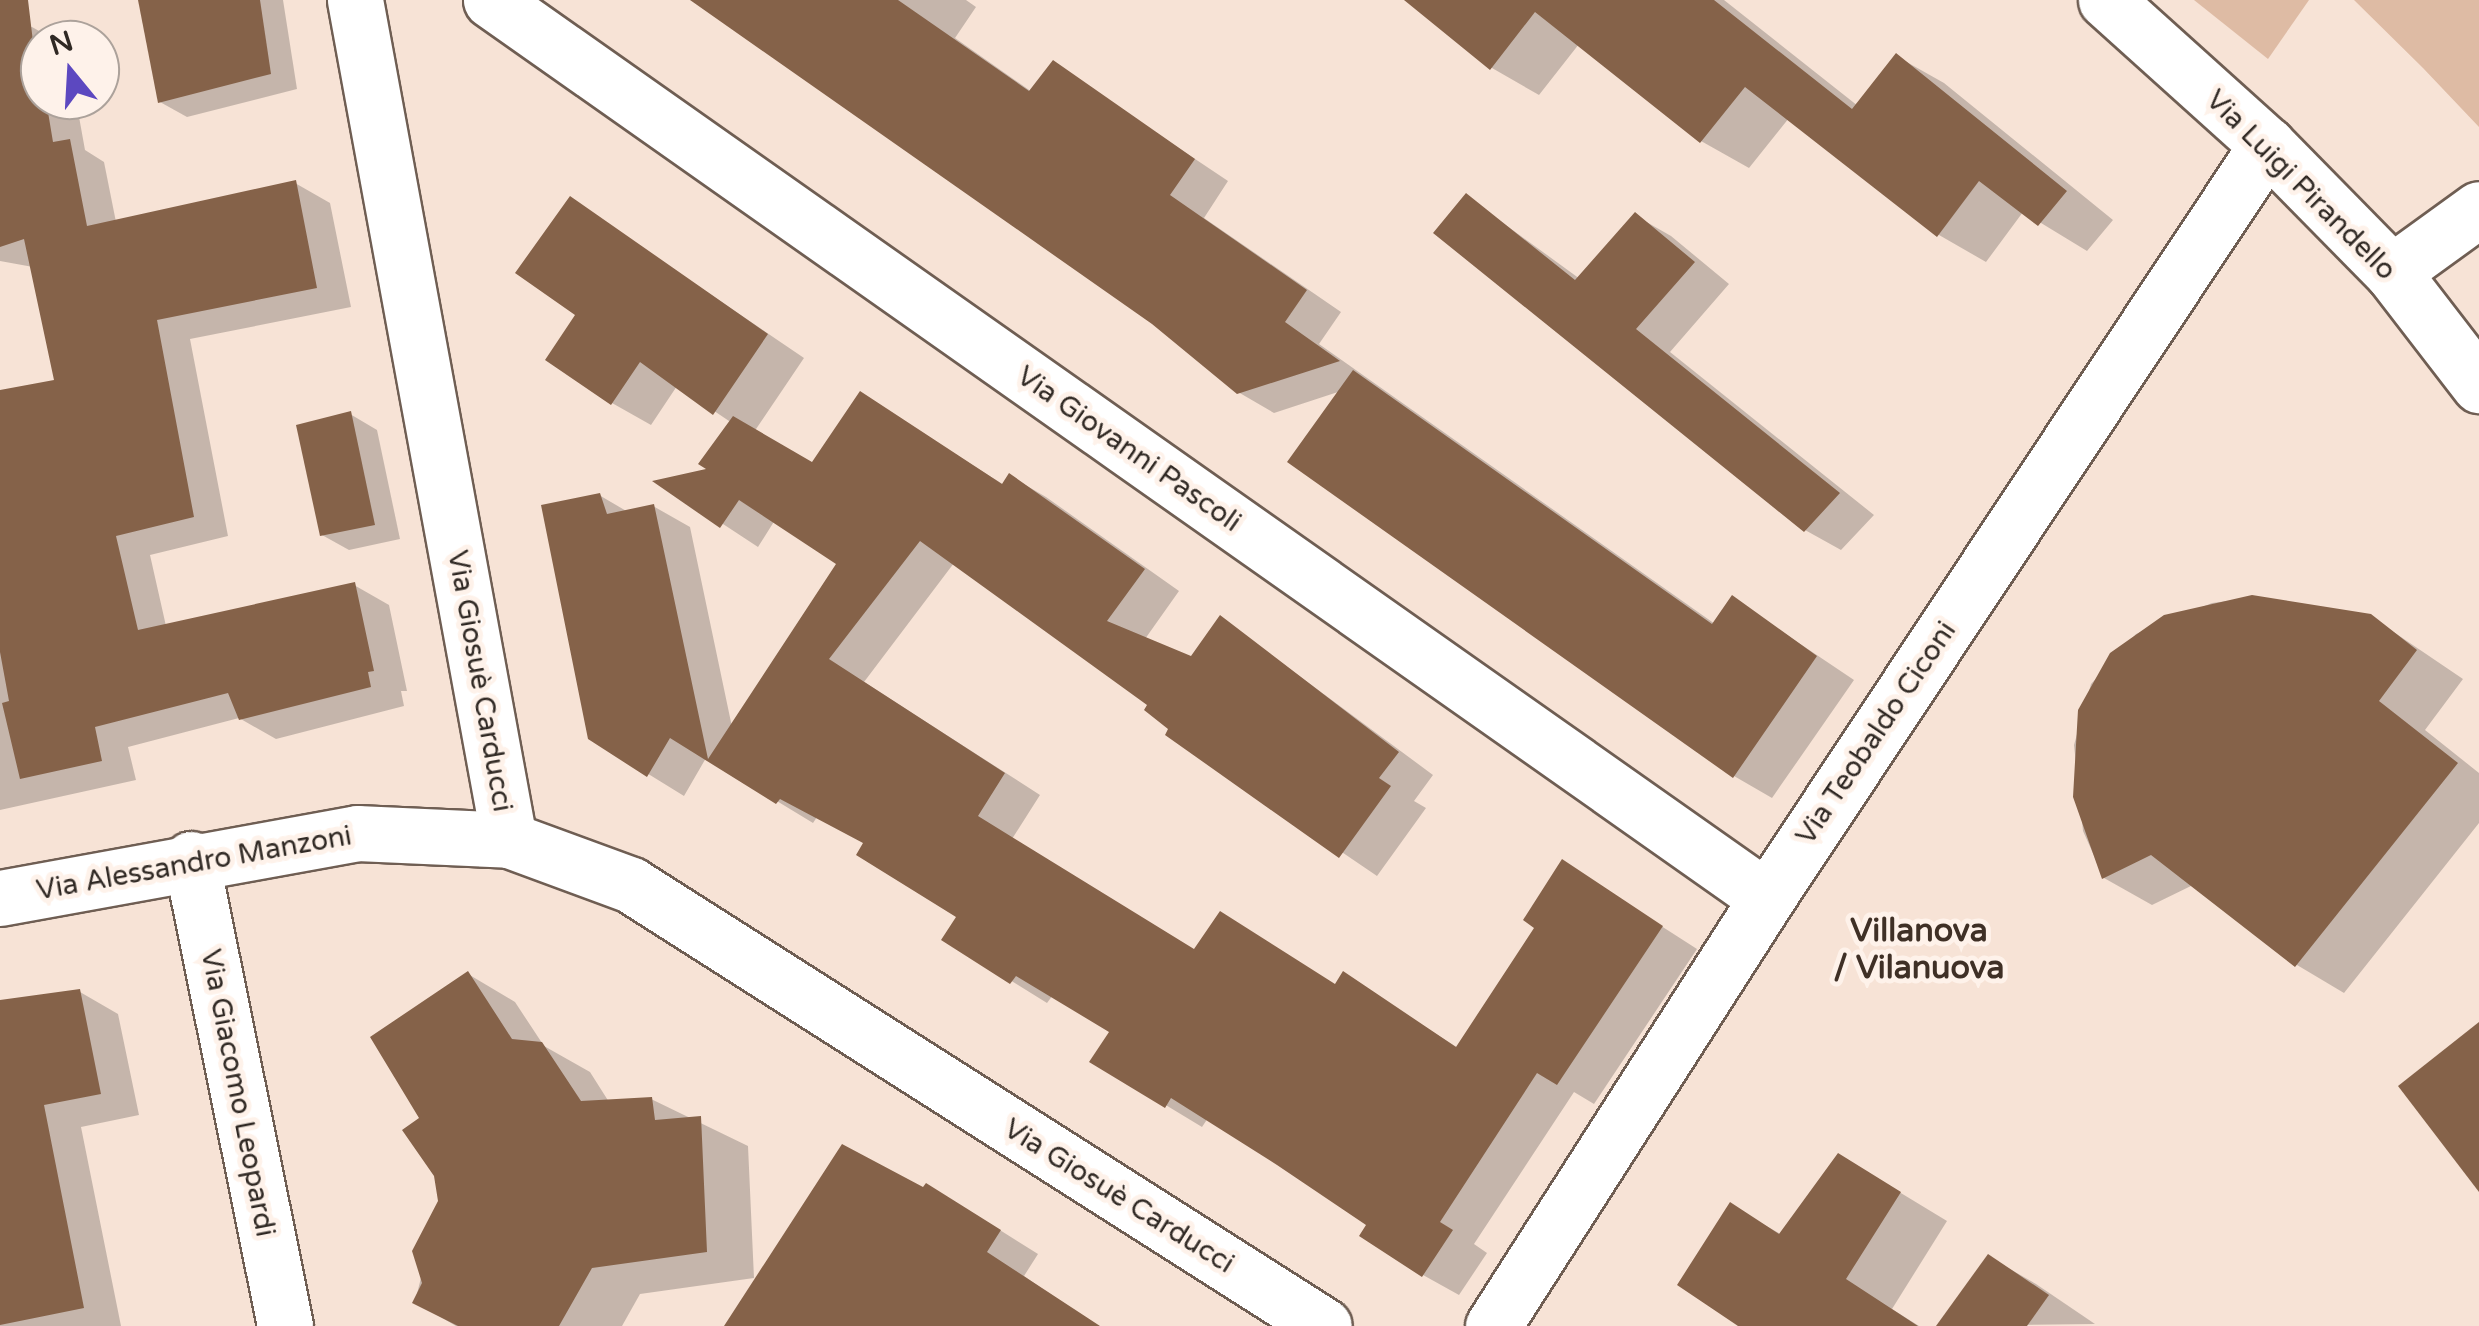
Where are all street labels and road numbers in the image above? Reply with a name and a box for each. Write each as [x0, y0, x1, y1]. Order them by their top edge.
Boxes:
street label: Via Luigi Pirandello [2199, 83, 2403, 287]
street label: Via Giovanni Pascoli [1010, 359, 1248, 539]
street label: Via Giosuè Carducci [440, 548, 520, 814]
street label: Via Teobaldo Ciconi [1789, 615, 1963, 851]
street label: Via Alessandro Manzoni [34, 819, 354, 907]
street label: Via Giacomo Leopardi [194, 946, 282, 1240]
street label: Via Giosuè Carducci [998, 1112, 1240, 1280]

